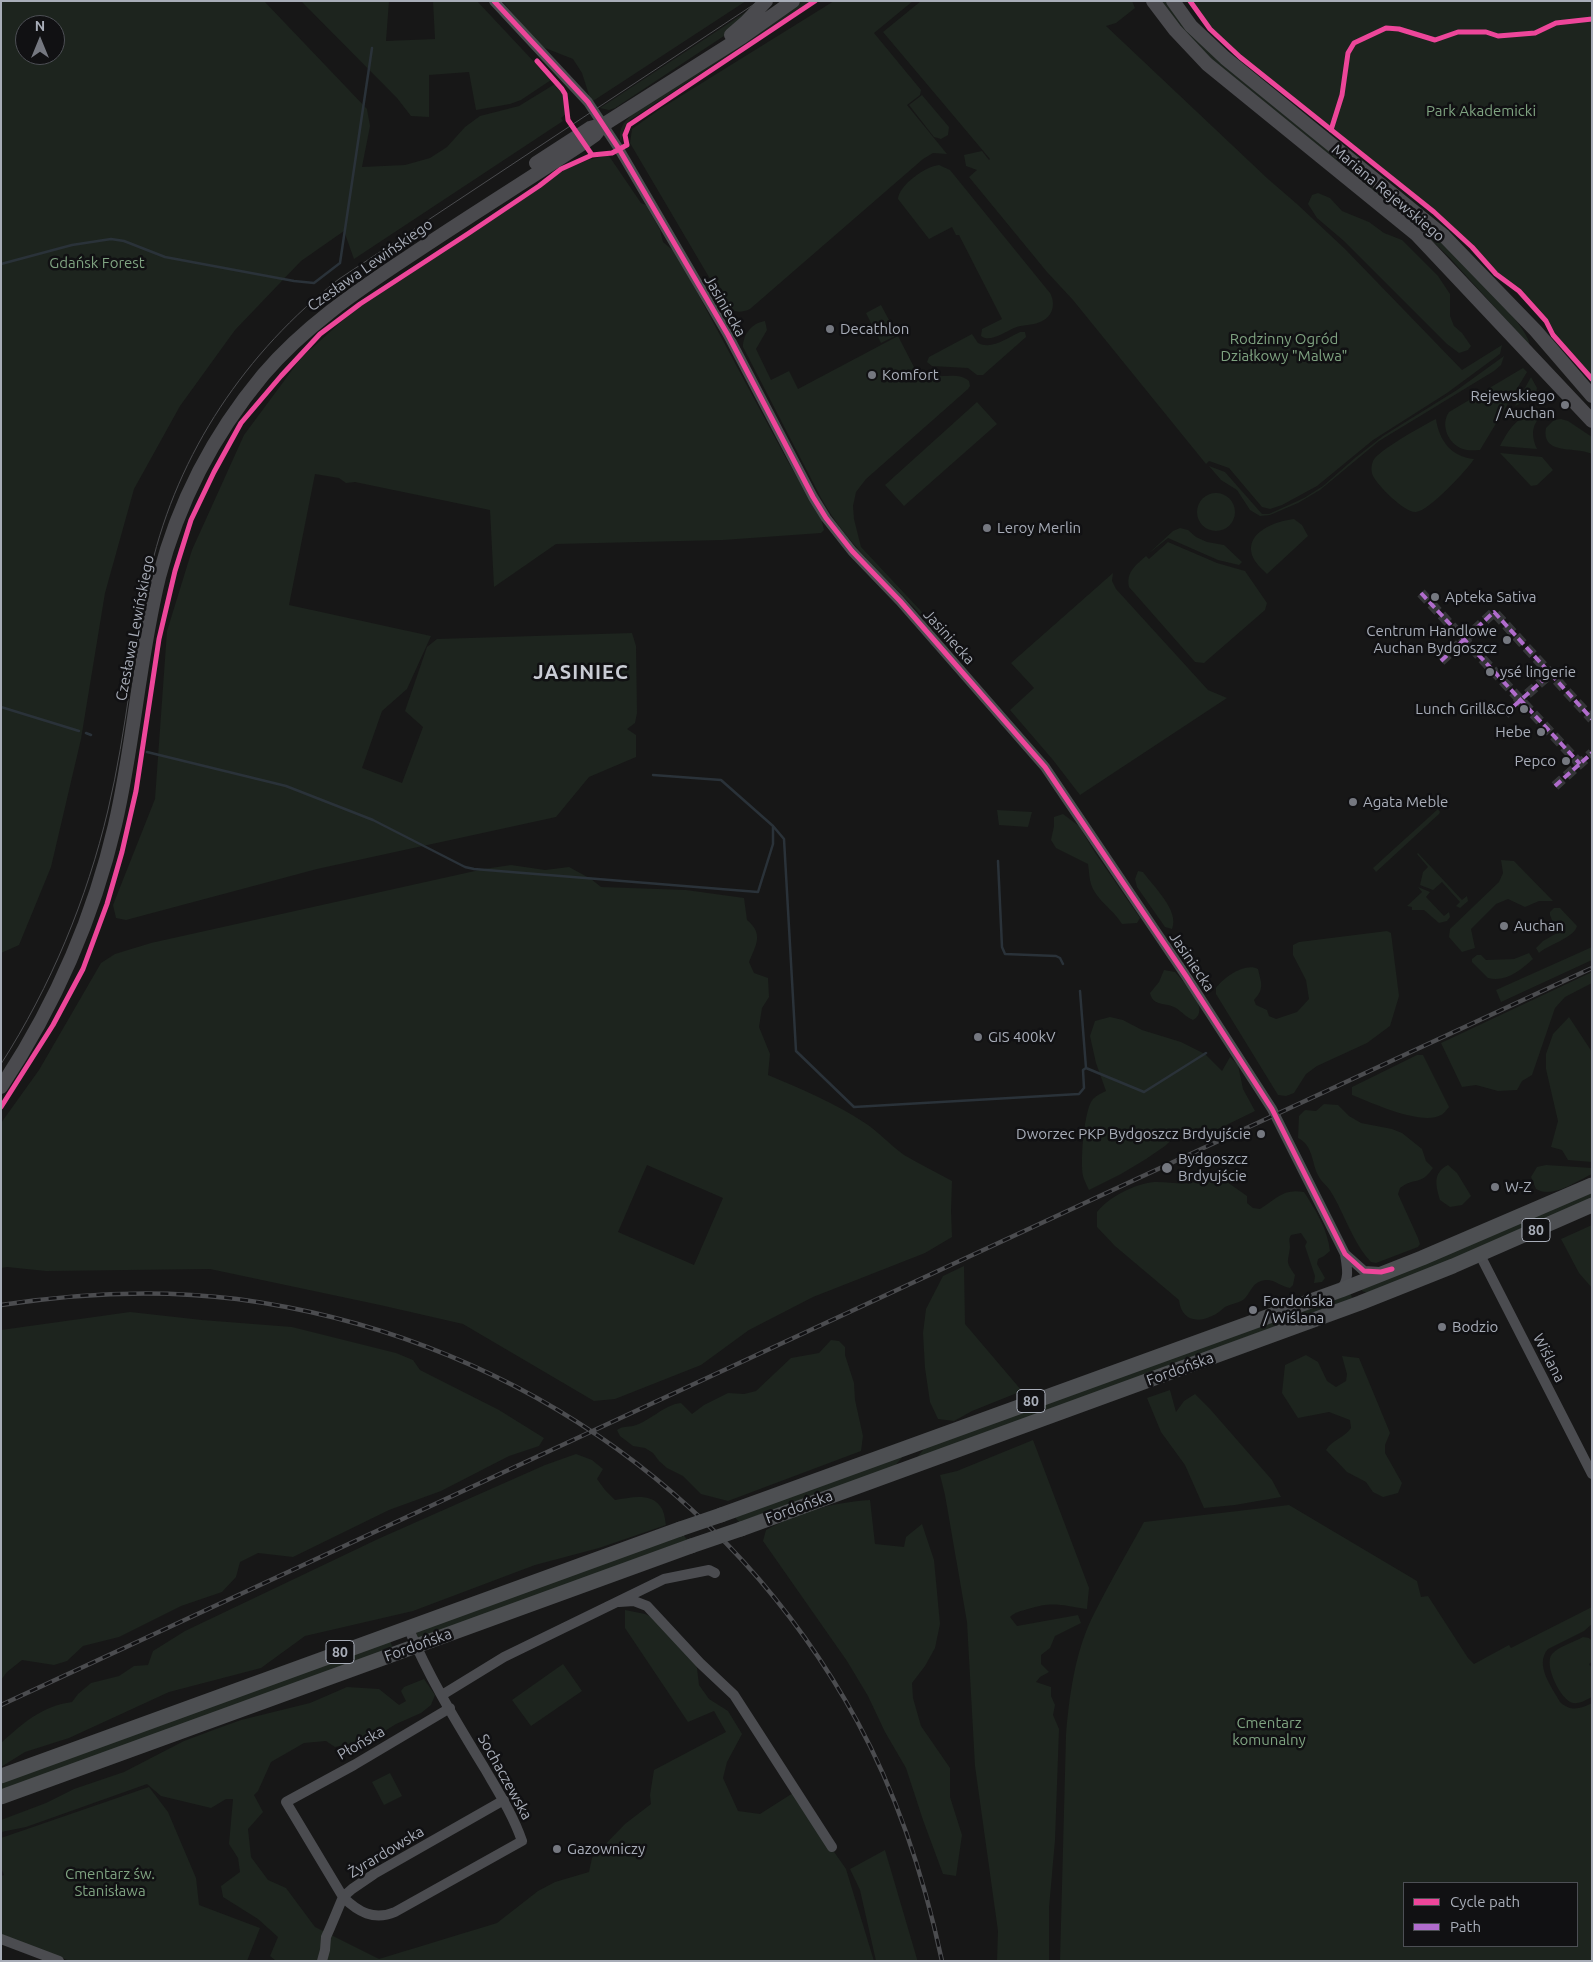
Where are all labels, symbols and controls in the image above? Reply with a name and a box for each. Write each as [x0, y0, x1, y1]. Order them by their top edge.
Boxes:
north arrow [15, 15, 65, 65]
text: N [35, 18, 45, 34]
park label: Park Akademicki [1426, 102, 1536, 120]
street label: Mariana Rejewskiego [1328, 140, 1448, 246]
street label: Czesława Lewińskiego [304, 215, 436, 315]
park label: Gdańsk Forest [49, 254, 145, 272]
street label: Jasiniecka [700, 272, 750, 340]
place label: Decathlon [840, 320, 909, 338]
marker: Decathlon [824, 323, 836, 335]
park label: Rodzinny Ogród Działkowy "Malwa" [1220, 330, 1348, 365]
place label: Komfort [882, 366, 939, 384]
marker: Komfort [866, 369, 878, 381]
place label: Rejewskiego / Auchan [1470, 387, 1555, 422]
marker: Rejewskiego / Auchan [1559, 399, 1571, 411]
place label: Leroy Merlin [997, 519, 1081, 537]
marker: Leroy Merlin [981, 522, 993, 534]
street label: Czesława Lewińskiego [112, 553, 158, 703]
place label: Apteka Sativa [1445, 588, 1536, 606]
marker: Apteka Sativa [1429, 591, 1441, 603]
street label: Jasiniecka [920, 606, 978, 668]
place label: Centrum Handlowe Auchan Bydgoszcz [1366, 622, 1497, 657]
marker: Centrum Handlowe Auchan Bydgoszcz [1501, 634, 1513, 646]
district label: JASINIEC [532, 660, 630, 684]
place label: ysé lingerie [1500, 663, 1576, 681]
marker: ysé lingerie [1484, 666, 1496, 678]
place label: Lunch Grill&Co [1415, 700, 1514, 718]
marker: Lunch Grill&Co [1518, 703, 1530, 715]
place label: Hebe [1495, 723, 1531, 741]
marker: Hebe [1535, 726, 1547, 738]
place label: Pepco [1515, 752, 1556, 770]
marker: Pepco [1560, 755, 1572, 767]
place label: Agata Meble [1363, 793, 1448, 811]
marker: Agata Meble [1347, 796, 1359, 808]
place label: Auchan [1514, 917, 1564, 935]
marker: Auchan [1498, 920, 1510, 932]
street label: Jasiniecka [1166, 929, 1218, 995]
place label: GIS 400kV [988, 1028, 1056, 1046]
marker: GIS 400kV [972, 1031, 984, 1043]
place label: Dworzec PKP Bydgoszcz Brdyujście [1016, 1125, 1251, 1143]
marker: Dworzec PKP Bydgoszcz Brdyujście [1255, 1128, 1267, 1140]
place label: Bydgoszcz Brdyujście [1178, 1150, 1248, 1185]
marker: Bydgoszcz Brdyujście [1160, 1161, 1174, 1175]
place label: W-Z [1505, 1178, 1532, 1196]
marker: W-Z [1489, 1181, 1501, 1193]
road number: 80 [1522, 1218, 1550, 1242]
place label: Fordońska / Wiślana [1263, 1292, 1333, 1327]
marker: Fordońska / Wiślana [1247, 1304, 1259, 1316]
place label: Bodzio [1452, 1318, 1498, 1336]
marker: Bodzio [1436, 1321, 1448, 1333]
street label: Wiślana [1529, 1331, 1569, 1385]
street label: Fordońska [1144, 1349, 1216, 1389]
road number: 80 [1017, 1390, 1045, 1412]
street label: Fordońska [763, 1487, 835, 1527]
street label: Fordońska [382, 1625, 454, 1665]
road number: 80 [326, 1640, 354, 1664]
park label: Cmentarz komunalny [1232, 1714, 1306, 1749]
street label: Płońska [334, 1722, 388, 1764]
street label: Sochaczewska [474, 1731, 536, 1823]
street label: Żyrardowska [345, 1822, 427, 1882]
place label: Gazowniczy [567, 1840, 645, 1858]
marker: Gazowniczy [551, 1843, 563, 1855]
park label: Cmentarz św. Stanisława [65, 1865, 155, 1900]
legend [1403, 1882, 1578, 1947]
text: Cycle path [1450, 1893, 1520, 1910]
text: Path [1450, 1918, 1481, 1935]

